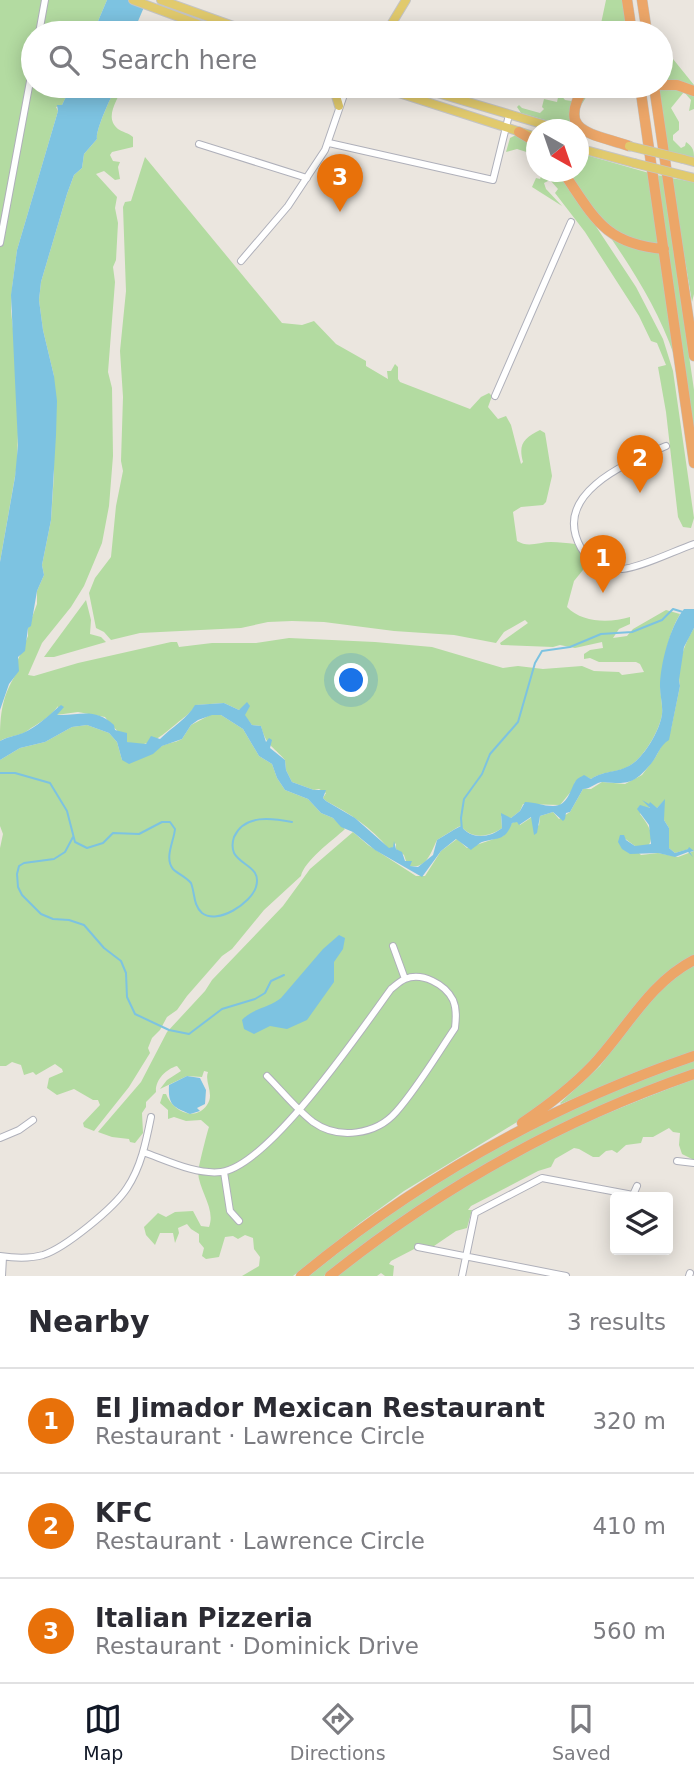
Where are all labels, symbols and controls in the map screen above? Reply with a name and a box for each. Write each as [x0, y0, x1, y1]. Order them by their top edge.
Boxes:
search box [21, 21, 673, 98]
icon: search [45, 41, 83, 79]
text: Search here [101, 45, 257, 75]
north arrow [526, 119, 589, 182]
pin: 3 [317, 154, 363, 212]
pin: 2 [617, 435, 663, 493]
pin: 1 [580, 535, 626, 593]
your location [334, 663, 368, 697]
map controls [610, 1192, 673, 1255]
button: layers [610, 1192, 673, 1255]
text: Nearby [28, 1304, 150, 1339]
text: 3 results [567, 1309, 666, 1335]
text: El Jimador Mexican Restaurant [95, 1393, 545, 1423]
text: 1 [43, 1408, 59, 1434]
text: 320 m [592, 1408, 666, 1434]
text: Restaurant · Lawrence Circle [95, 1423, 425, 1449]
text: KFC [95, 1498, 152, 1528]
text: 2 [43, 1513, 59, 1539]
text: 410 m [592, 1513, 666, 1539]
text: Restaurant · Lawrence Circle [95, 1528, 425, 1554]
text: Italian Pizzeria [95, 1603, 313, 1633]
text: 3 [43, 1618, 59, 1644]
text: 560 m [592, 1618, 666, 1644]
text: Restaurant · Dominick Drive [95, 1633, 419, 1659]
tab: Map [83, 1700, 123, 1764]
tab: Directions [290, 1700, 386, 1764]
tab: Saved [552, 1700, 611, 1764]

